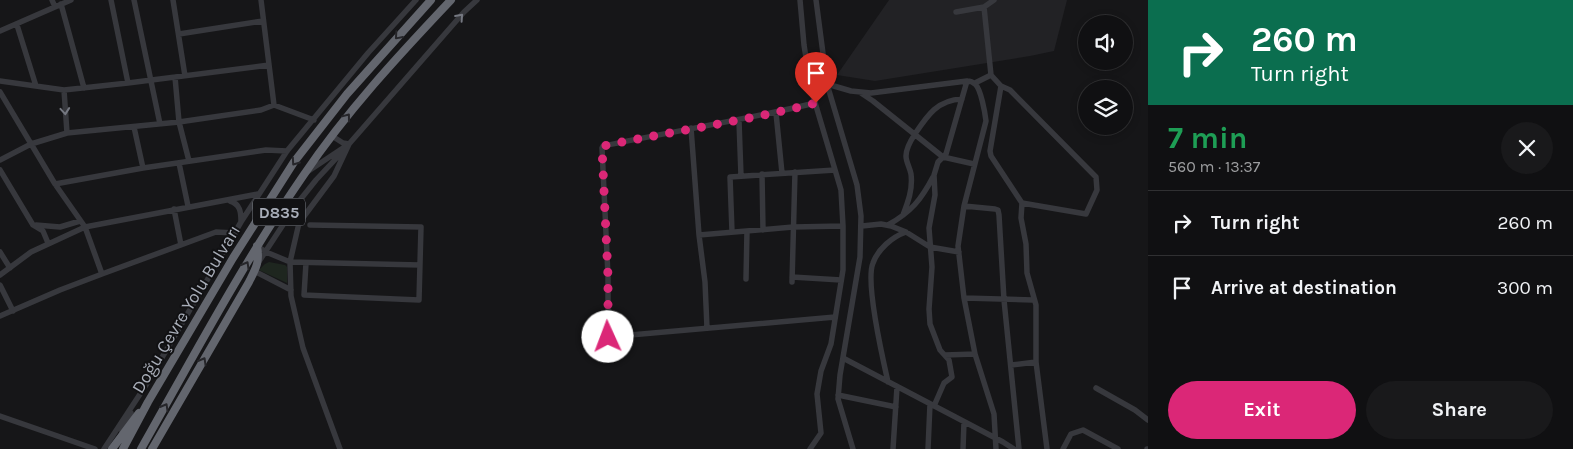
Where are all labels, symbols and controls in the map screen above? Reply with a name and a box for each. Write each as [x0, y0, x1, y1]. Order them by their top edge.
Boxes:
one-way arrow [454, 14, 463, 23]
map controls [1078, 15, 1133, 135]
button: sound [1078, 15, 1133, 70]
text: 260 m [1251, 19, 1358, 60]
icon: right [1168, 20, 1233, 85]
one-way arrow [395, 30, 404, 39]
pin [795, 52, 837, 103]
icon: arrive [802, 59, 830, 87]
text: Turn right [1251, 61, 1349, 87]
button: layers [1078, 80, 1133, 135]
one-way arrow [59, 107, 70, 115]
one-way arrow [341, 114, 349, 123]
text: 7 min [1168, 120, 1248, 156]
button: close [1501, 122, 1553, 174]
one-way arrow [292, 156, 301, 165]
text: 560 m · 13:37 [1168, 157, 1260, 176]
road number: D835 [253, 198, 305, 226]
icon: right [1168, 209, 1196, 237]
text: Turn right [1211, 212, 1300, 234]
text: 260 m [1498, 212, 1553, 234]
street label: Doğu Çevre Yolu Bulvarı [127, 221, 245, 397]
one-way arrow [239, 262, 249, 271]
icon: arrive [1168, 274, 1196, 302]
text: Arrive at destination [1211, 277, 1397, 299]
text: 300 m [1497, 277, 1553, 299]
position arrow [581, 310, 633, 362]
one-way arrow [196, 358, 206, 367]
button: Exit [1168, 381, 1356, 439]
button: Share [1366, 381, 1553, 439]
one-way arrow [159, 403, 169, 412]

